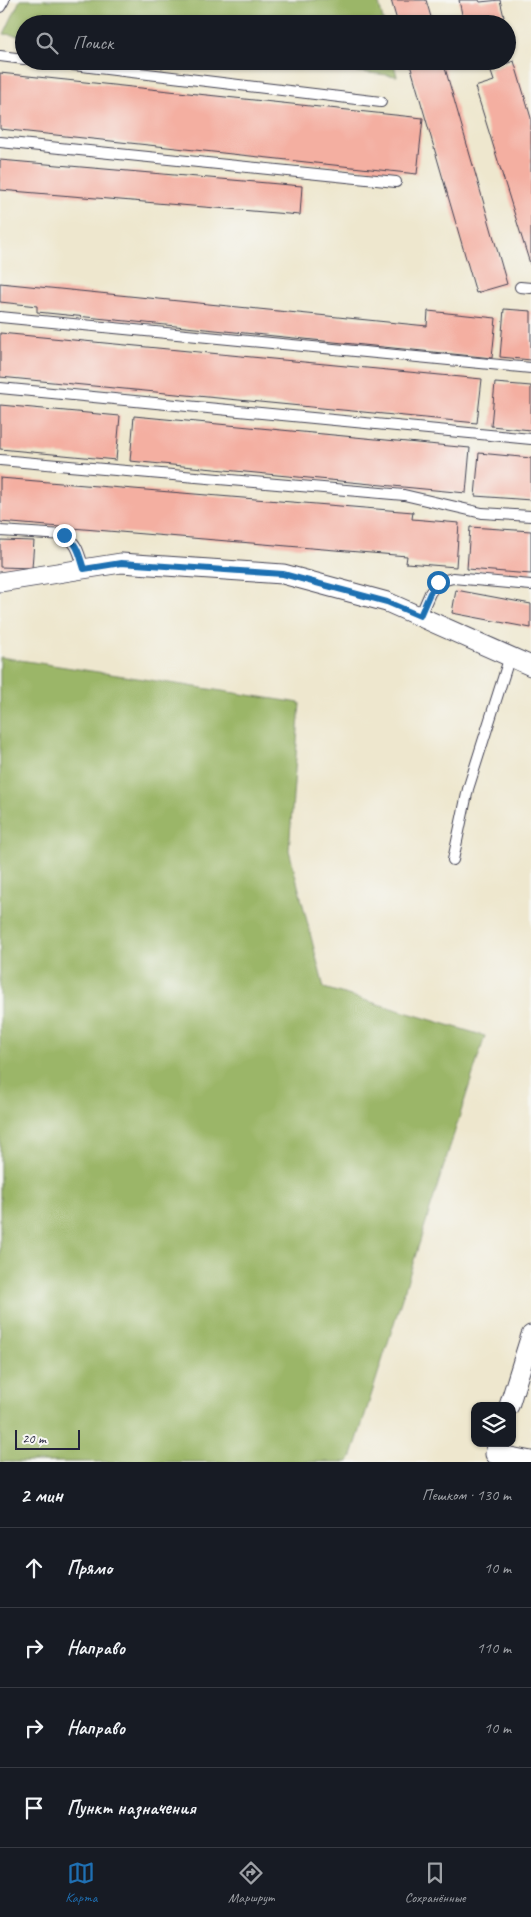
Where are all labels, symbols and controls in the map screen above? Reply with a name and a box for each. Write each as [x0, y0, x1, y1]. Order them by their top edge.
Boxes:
search box [15, 15, 516, 70]
icon: search [33, 29, 61, 57]
text: Поиск [73, 31, 113, 55]
route end [53, 524, 76, 547]
route start [427, 571, 450, 594]
map controls [471, 1402, 516, 1447]
button: layers [471, 1402, 516, 1447]
scale bar [15, 1427, 80, 1450]
text: 20 m [22, 1430, 46, 1447]
text: 2 мин [20, 1482, 63, 1508]
text: Пешком · 130 m [422, 1485, 511, 1505]
icon: ahead [20, 1554, 48, 1582]
text: Прямо [67, 1556, 112, 1580]
text: 10 m [484, 1558, 511, 1578]
icon: right [20, 1634, 48, 1662]
text: Направо [67, 1636, 125, 1660]
text: 110 m [477, 1638, 511, 1658]
icon: right [20, 1714, 48, 1742]
text: Направо [67, 1716, 125, 1740]
text: 10 m [484, 1718, 511, 1738]
icon: arrive [20, 1794, 48, 1822]
text: Пункт назначения [67, 1796, 196, 1820]
tab: Карта [65, 1859, 97, 1906]
tab: Маршрут [228, 1859, 274, 1906]
tab: Сохранённые [405, 1859, 466, 1906]

